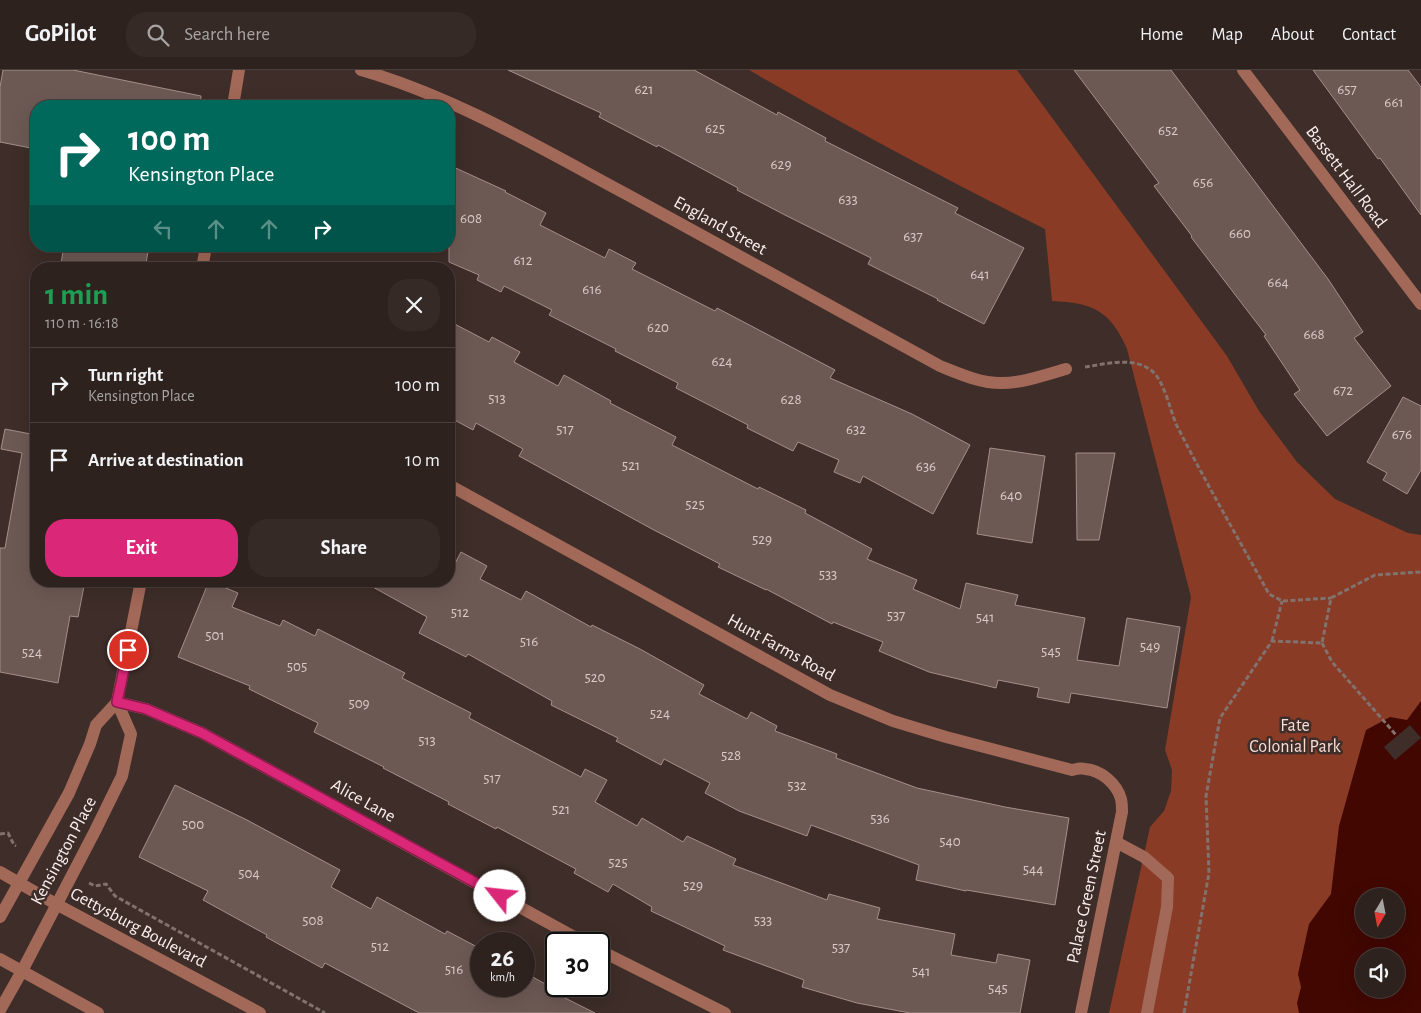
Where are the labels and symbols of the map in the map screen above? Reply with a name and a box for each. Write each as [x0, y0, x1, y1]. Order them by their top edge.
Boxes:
house number: 621 [634, 82, 654, 97]
house number: 657 [1337, 82, 1357, 97]
house number: 661 [1384, 95, 1404, 110]
house number: 625 [705, 121, 725, 136]
house number: 652 [1158, 123, 1178, 138]
street label: Bassett Hall Road [1302, 123, 1390, 231]
house number: 629 [771, 157, 791, 172]
house number: 656 [1193, 175, 1213, 190]
house number: 633 [838, 192, 858, 207]
street label: England Street [671, 193, 770, 259]
house number: 608 [460, 211, 482, 226]
house number: 660 [1229, 226, 1251, 241]
house number: 637 [903, 229, 923, 244]
house number: 612 [513, 253, 533, 268]
house number: 641 [970, 267, 990, 282]
house number: 664 [1267, 275, 1289, 290]
house number: 616 [582, 282, 602, 297]
house number: 620 [647, 320, 669, 335]
house number: 668 [1303, 327, 1325, 342]
house number: 624 [711, 354, 733, 369]
house number: 672 [1333, 383, 1353, 398]
house number: 513 [488, 391, 506, 406]
house number: 628 [781, 392, 802, 407]
house number: 517 [556, 422, 574, 437]
house number: 632 [846, 422, 866, 437]
house number: 676 [1392, 427, 1412, 442]
house number: 521 [622, 458, 640, 473]
house number: 636 [916, 459, 936, 474]
house number: 640 [1000, 488, 1022, 503]
house number: 525 [685, 497, 705, 512]
house number: 529 [752, 532, 772, 547]
house number: 533 [819, 567, 837, 582]
house number: 512 [451, 605, 469, 620]
house number: 537 [887, 608, 905, 623]
house number: 541 [976, 610, 994, 625]
street label: Hunt Farms Road [724, 611, 838, 685]
house number: 501 [205, 628, 225, 643]
pin [107, 629, 149, 671]
house number: 516 [520, 634, 538, 649]
house number: 549 [1140, 639, 1160, 654]
house number: 545 [1041, 644, 1061, 659]
house number: 524 [22, 645, 42, 660]
house number: 505 [287, 659, 307, 674]
house number: 520 [584, 670, 606, 685]
house number: 509 [348, 696, 370, 711]
house number: 524 [650, 706, 670, 721]
park label: Fate Colonial Park [1249, 717, 1341, 756]
house number: 513 [418, 733, 436, 748]
house number: 528 [721, 748, 741, 763]
house number: 517 [483, 771, 501, 786]
street label: Alice Lane [328, 776, 398, 826]
house number: 532 [787, 778, 807, 793]
street label: Kensington Place [28, 794, 100, 908]
house number: 521 [552, 802, 570, 817]
house number: 536 [870, 811, 890, 826]
house number: 500 [182, 817, 204, 832]
street label: Palace Green Street [1064, 829, 1110, 965]
house number: 540 [939, 834, 961, 849]
house number: 525 [608, 855, 628, 870]
house number: 544 [1023, 862, 1043, 877]
house number: 504 [238, 866, 260, 881]
position arrow [473, 869, 525, 921]
house number: 529 [683, 878, 703, 893]
street label: Gettysburg Boulevard [67, 885, 209, 971]
north arrow [1355, 888, 1405, 938]
house number: 508 [302, 913, 324, 928]
house number: 533 [754, 913, 772, 928]
speed limit sign: 30 [545, 932, 610, 997]
house number: 512 [371, 939, 389, 954]
house number: 537 [832, 940, 850, 955]
house number: 516 [445, 962, 463, 977]
house number: 541 [912, 964, 930, 979]
house number: 545 [988, 981, 1008, 996]

